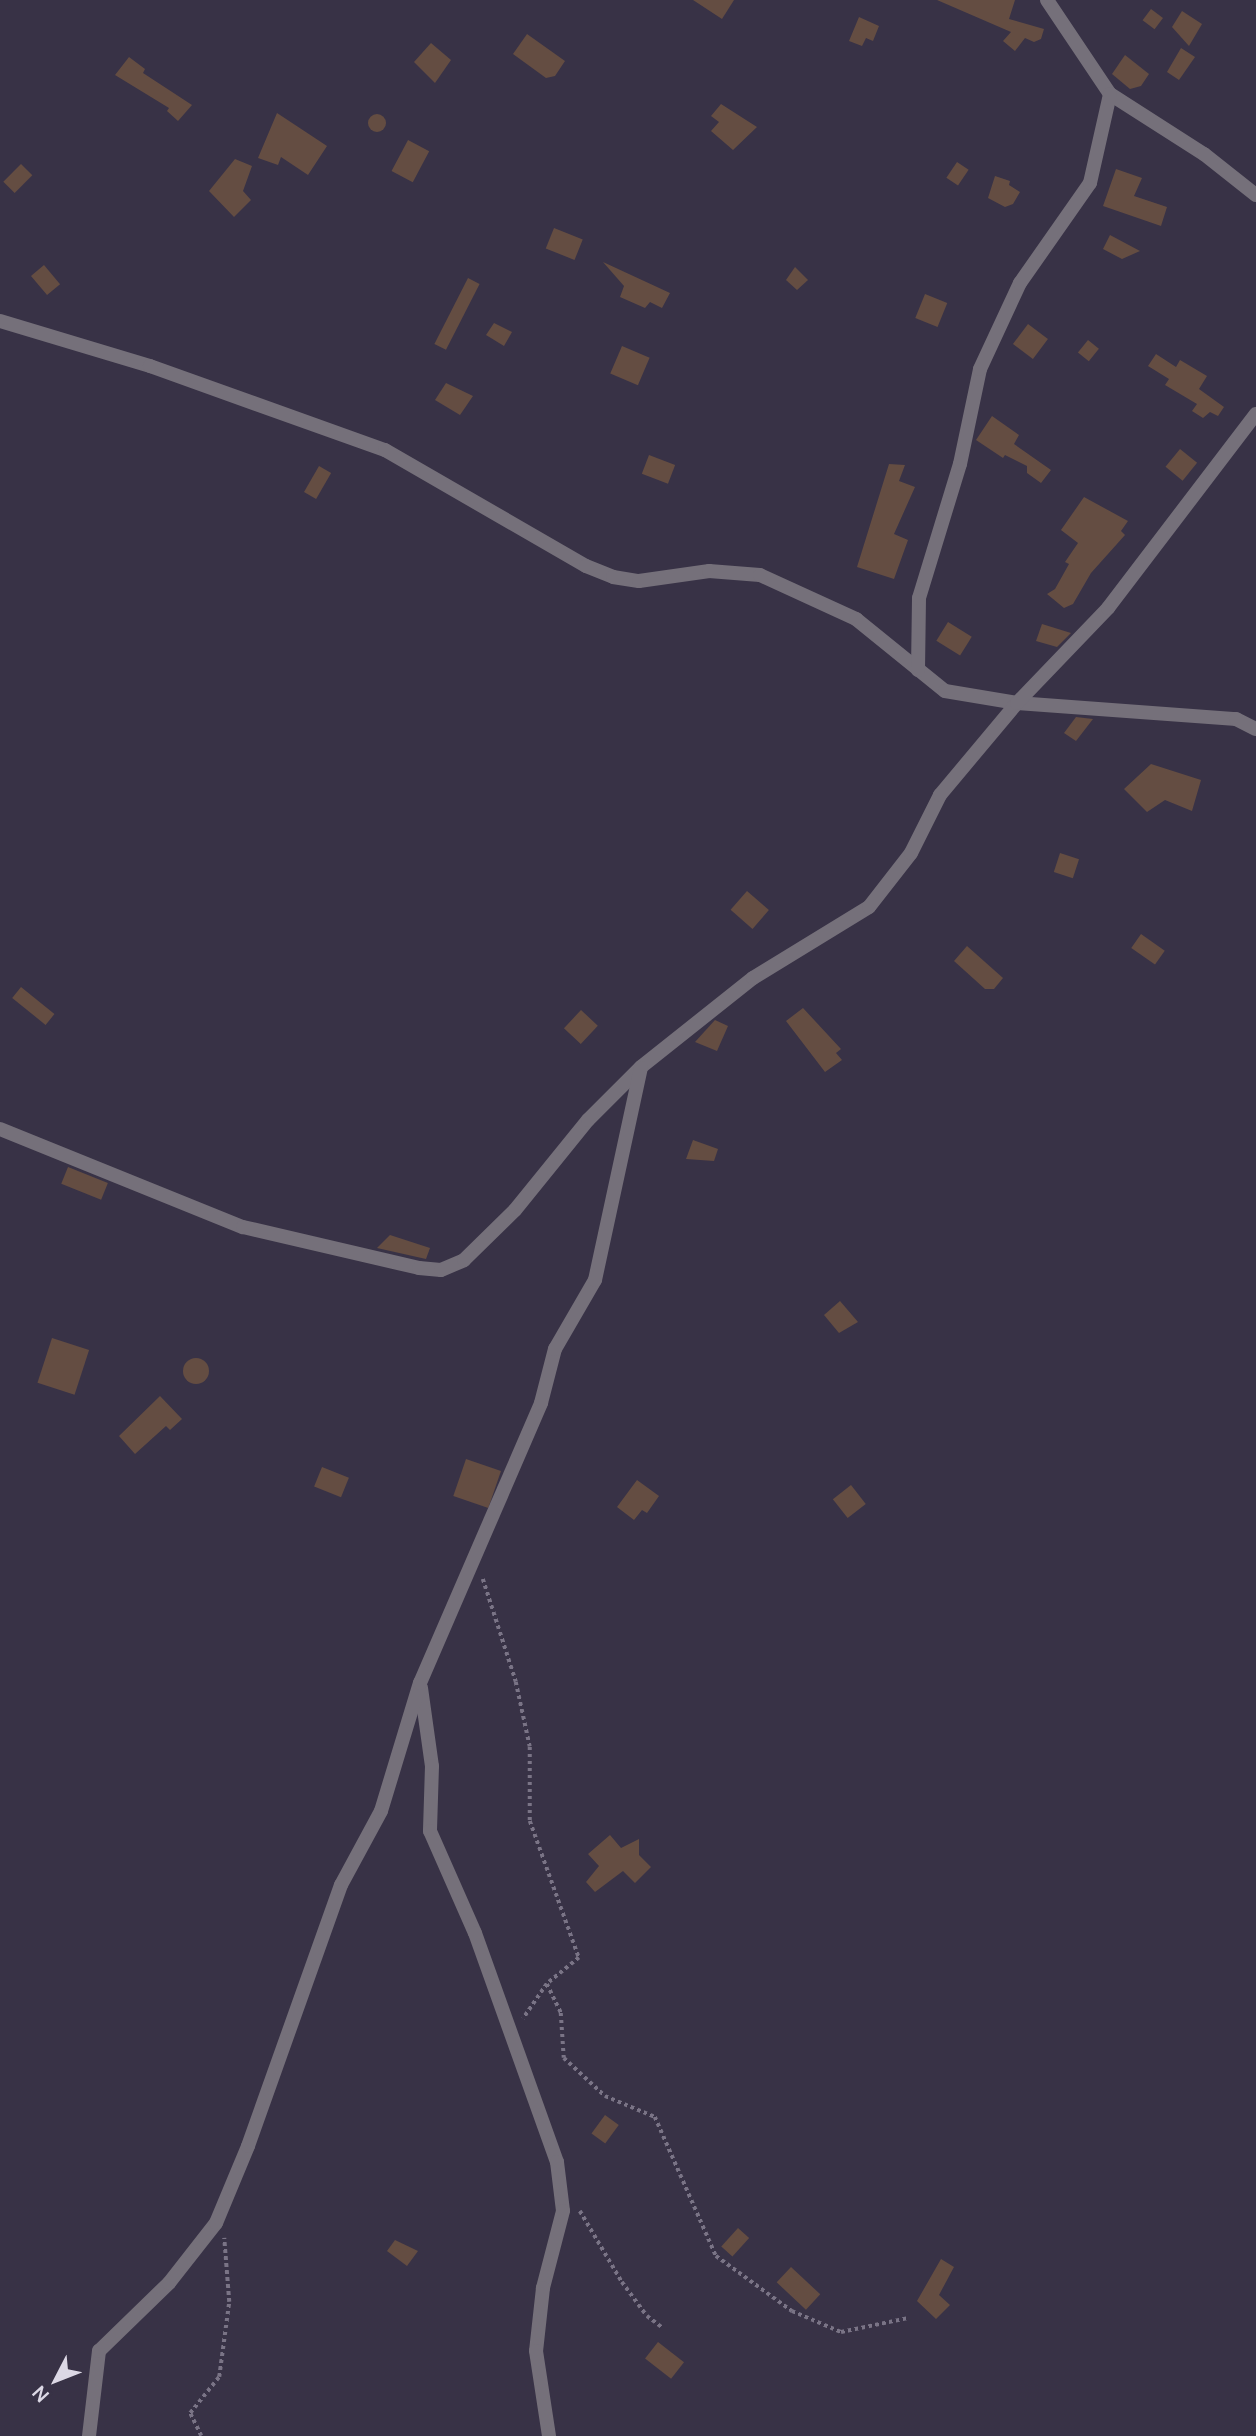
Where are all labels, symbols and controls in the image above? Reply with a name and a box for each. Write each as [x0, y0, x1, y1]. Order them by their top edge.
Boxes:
north arrow [21, 2345, 91, 2415]
text: N [26, 2380, 55, 2408]

